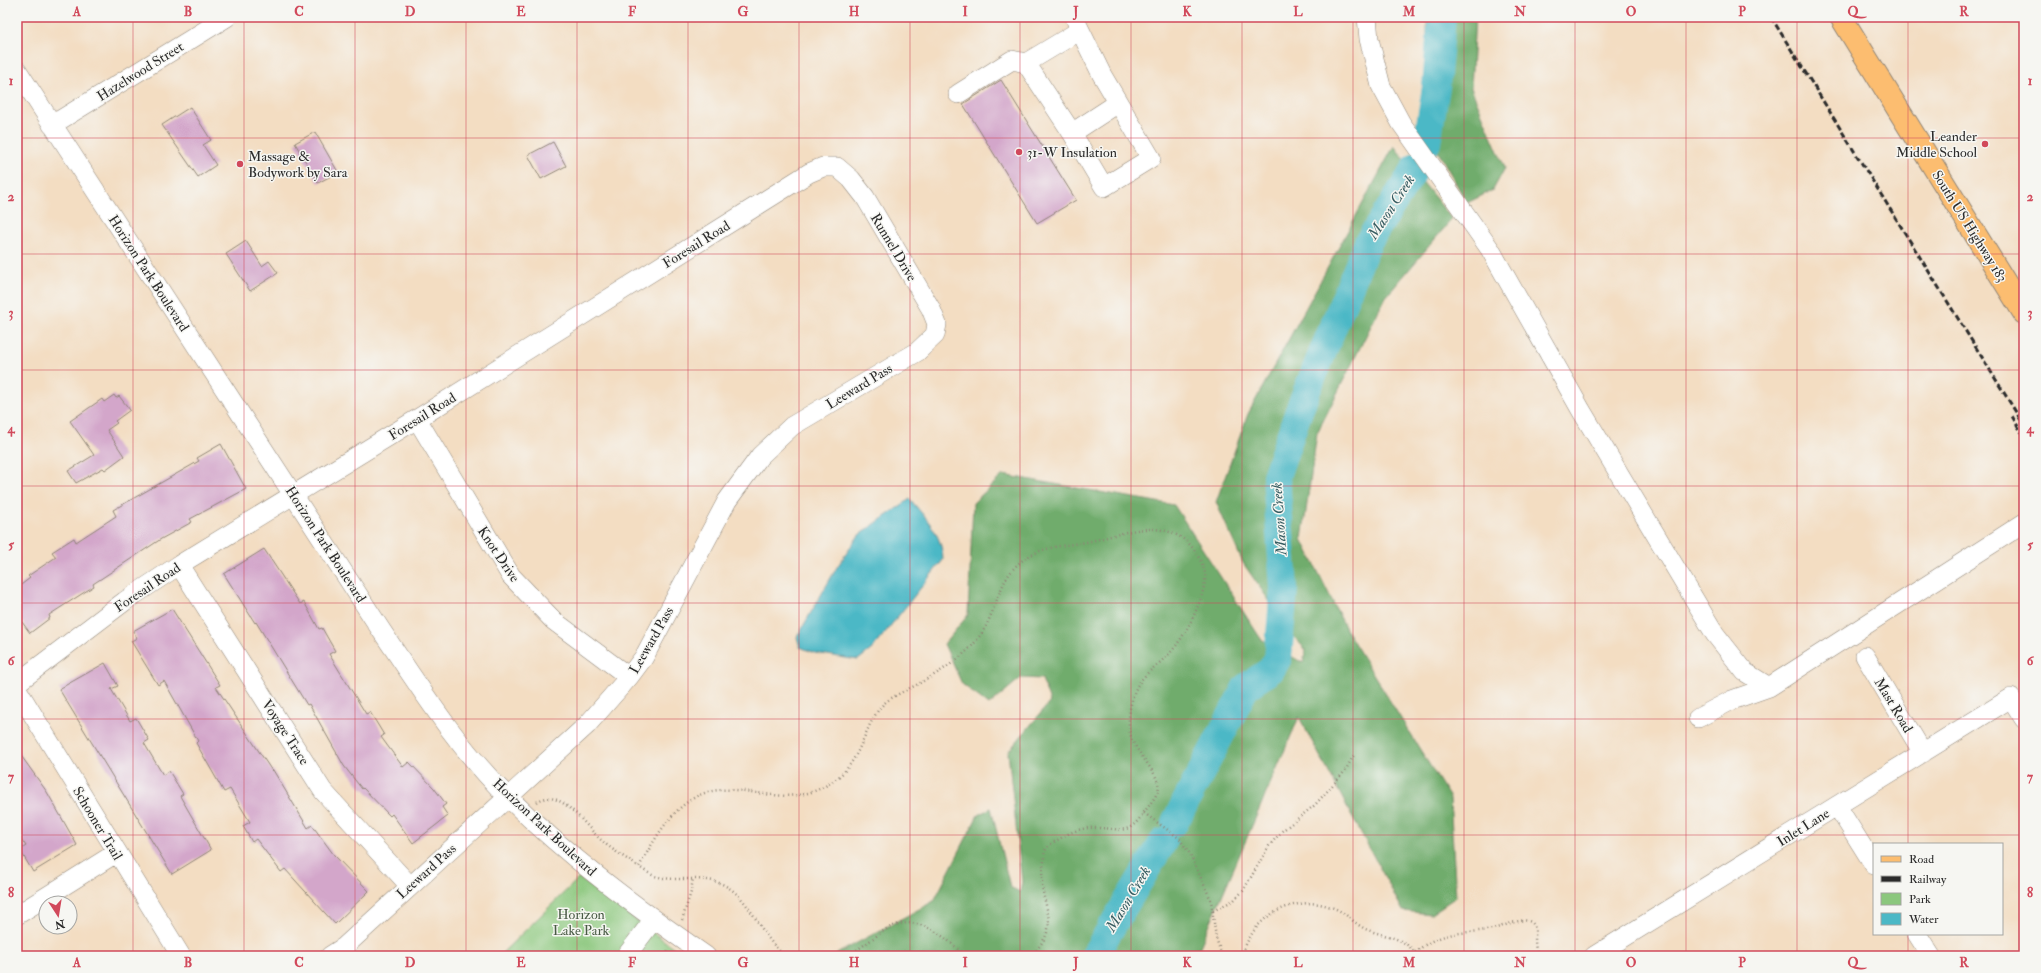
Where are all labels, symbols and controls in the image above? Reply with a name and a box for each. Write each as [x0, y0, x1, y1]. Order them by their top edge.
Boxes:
text: A [72, 4, 82, 20]
text: B [184, 4, 192, 20]
text: C [294, 4, 304, 20]
text: D [405, 4, 416, 20]
text: E [516, 4, 526, 20]
text: F [628, 4, 637, 20]
text: G [738, 4, 749, 20]
text: H [849, 4, 860, 20]
text: I [962, 4, 968, 20]
text: J [1072, 4, 1079, 21]
text: K [1182, 4, 1192, 20]
text: L [1293, 4, 1303, 20]
text: M [1402, 4, 1416, 20]
text: N [1513, 4, 1526, 20]
text: O [1626, 4, 1637, 20]
text: P [1738, 4, 1746, 20]
text: Q [1848, 4, 1868, 20]
text: R [1959, 4, 1969, 20]
street label: Hazelwood Street [94, 38, 187, 105]
text: 1 [9, 73, 14, 89]
text: 1 [2028, 73, 2033, 89]
place label: Leander Middle School [1896, 128, 1978, 161]
marker: Leander Middle School [1980, 139, 1990, 149]
place label: 31-W Insulation [1027, 144, 1117, 161]
marker: 31-W Insulation [1014, 147, 1024, 157]
place label: Massage & Bodywork by Sara [248, 148, 348, 182]
marker: Massage & Bodywork by Sara [235, 159, 245, 169]
street label: South US Highway 183 [1927, 167, 2011, 286]
water label: Mason Creek [1363, 172, 1419, 244]
text: 2 [8, 189, 15, 205]
text: 2 [2027, 189, 2034, 205]
street label: Runnel Drive [867, 210, 921, 284]
street label: Horizon Park Boulevard [105, 212, 193, 335]
street label: Foresail Road [659, 217, 733, 272]
text: 3 [9, 305, 14, 321]
text: 3 [2028, 305, 2033, 321]
street label: Leeward Pass [823, 360, 896, 413]
street label: Foresail Road [385, 389, 459, 444]
text: 4 [6, 421, 15, 437]
text: 4 [2025, 421, 2034, 437]
water label: Mason Creek [1267, 482, 1292, 557]
street label: Horizon Park Boulevard [282, 483, 370, 606]
street label: Knot Drive [474, 523, 523, 585]
text: 5 [8, 537, 14, 553]
text: 5 [2027, 537, 2033, 553]
street label: Foresail Road [111, 559, 184, 616]
street label: Leeward Pass [625, 604, 677, 677]
text: 6 [8, 653, 16, 669]
text: 6 [2027, 653, 2035, 669]
street label: Mast Road [1871, 675, 1917, 736]
street label: Voyage Trace [257, 696, 313, 769]
text: 7 [8, 769, 15, 785]
text: 7 [2027, 769, 2034, 785]
street label: Horizon Park Boulevard [489, 775, 600, 880]
street label: Schooner Trail [69, 783, 126, 863]
street label: Inlet Lane [1774, 805, 1833, 850]
street label: Leeward Pass [393, 840, 460, 903]
legend [1873, 843, 2003, 935]
text: Road [1909, 852, 1934, 867]
water label: Mason Creek [1101, 863, 1155, 936]
text: Railway [1909, 872, 1947, 887]
text: 8 [8, 885, 14, 901]
text: 8 [2027, 885, 2033, 901]
text: Park [1909, 892, 1931, 907]
north arrow [38, 895, 78, 935]
park label: Horizon Lake Park [553, 906, 610, 939]
text: Water [1908, 912, 1939, 927]
text: N [53, 917, 67, 932]
text: A [72, 955, 82, 971]
text: B [184, 955, 192, 971]
text: C [294, 955, 304, 971]
text: D [405, 955, 416, 971]
text: E [516, 955, 526, 971]
text: F [628, 955, 637, 971]
text: G [738, 955, 749, 971]
text: H [849, 955, 860, 971]
text: I [962, 955, 968, 971]
text: J [1072, 955, 1079, 972]
text: K [1182, 955, 1192, 971]
text: L [1293, 955, 1303, 971]
text: M [1402, 955, 1416, 971]
text: N [1513, 955, 1526, 971]
text: O [1626, 955, 1637, 971]
text: P [1738, 955, 1746, 971]
text: Q [1848, 955, 1868, 971]
text: R [1959, 955, 1969, 971]

